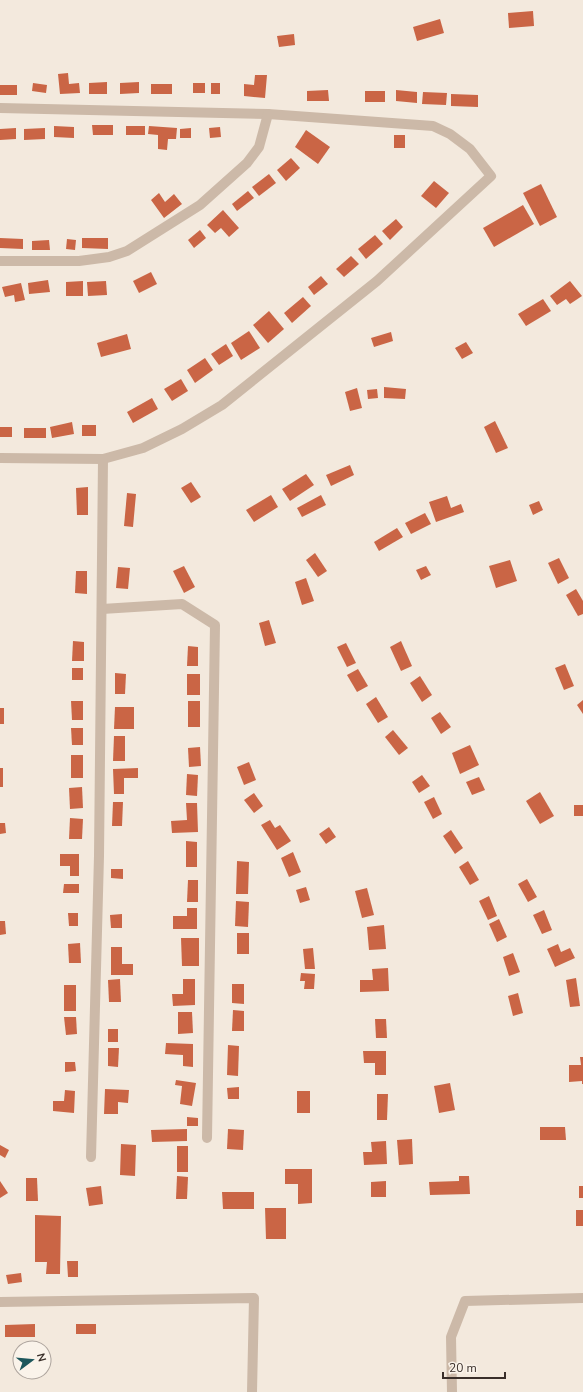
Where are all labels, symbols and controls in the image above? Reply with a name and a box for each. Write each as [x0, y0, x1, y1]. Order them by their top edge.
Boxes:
north arrow [12, 1340, 52, 1380]
text: N [33, 1351, 49, 1363]
scale bar [443, 1354, 505, 1380]
text: 20 m [449, 1360, 477, 1376]

